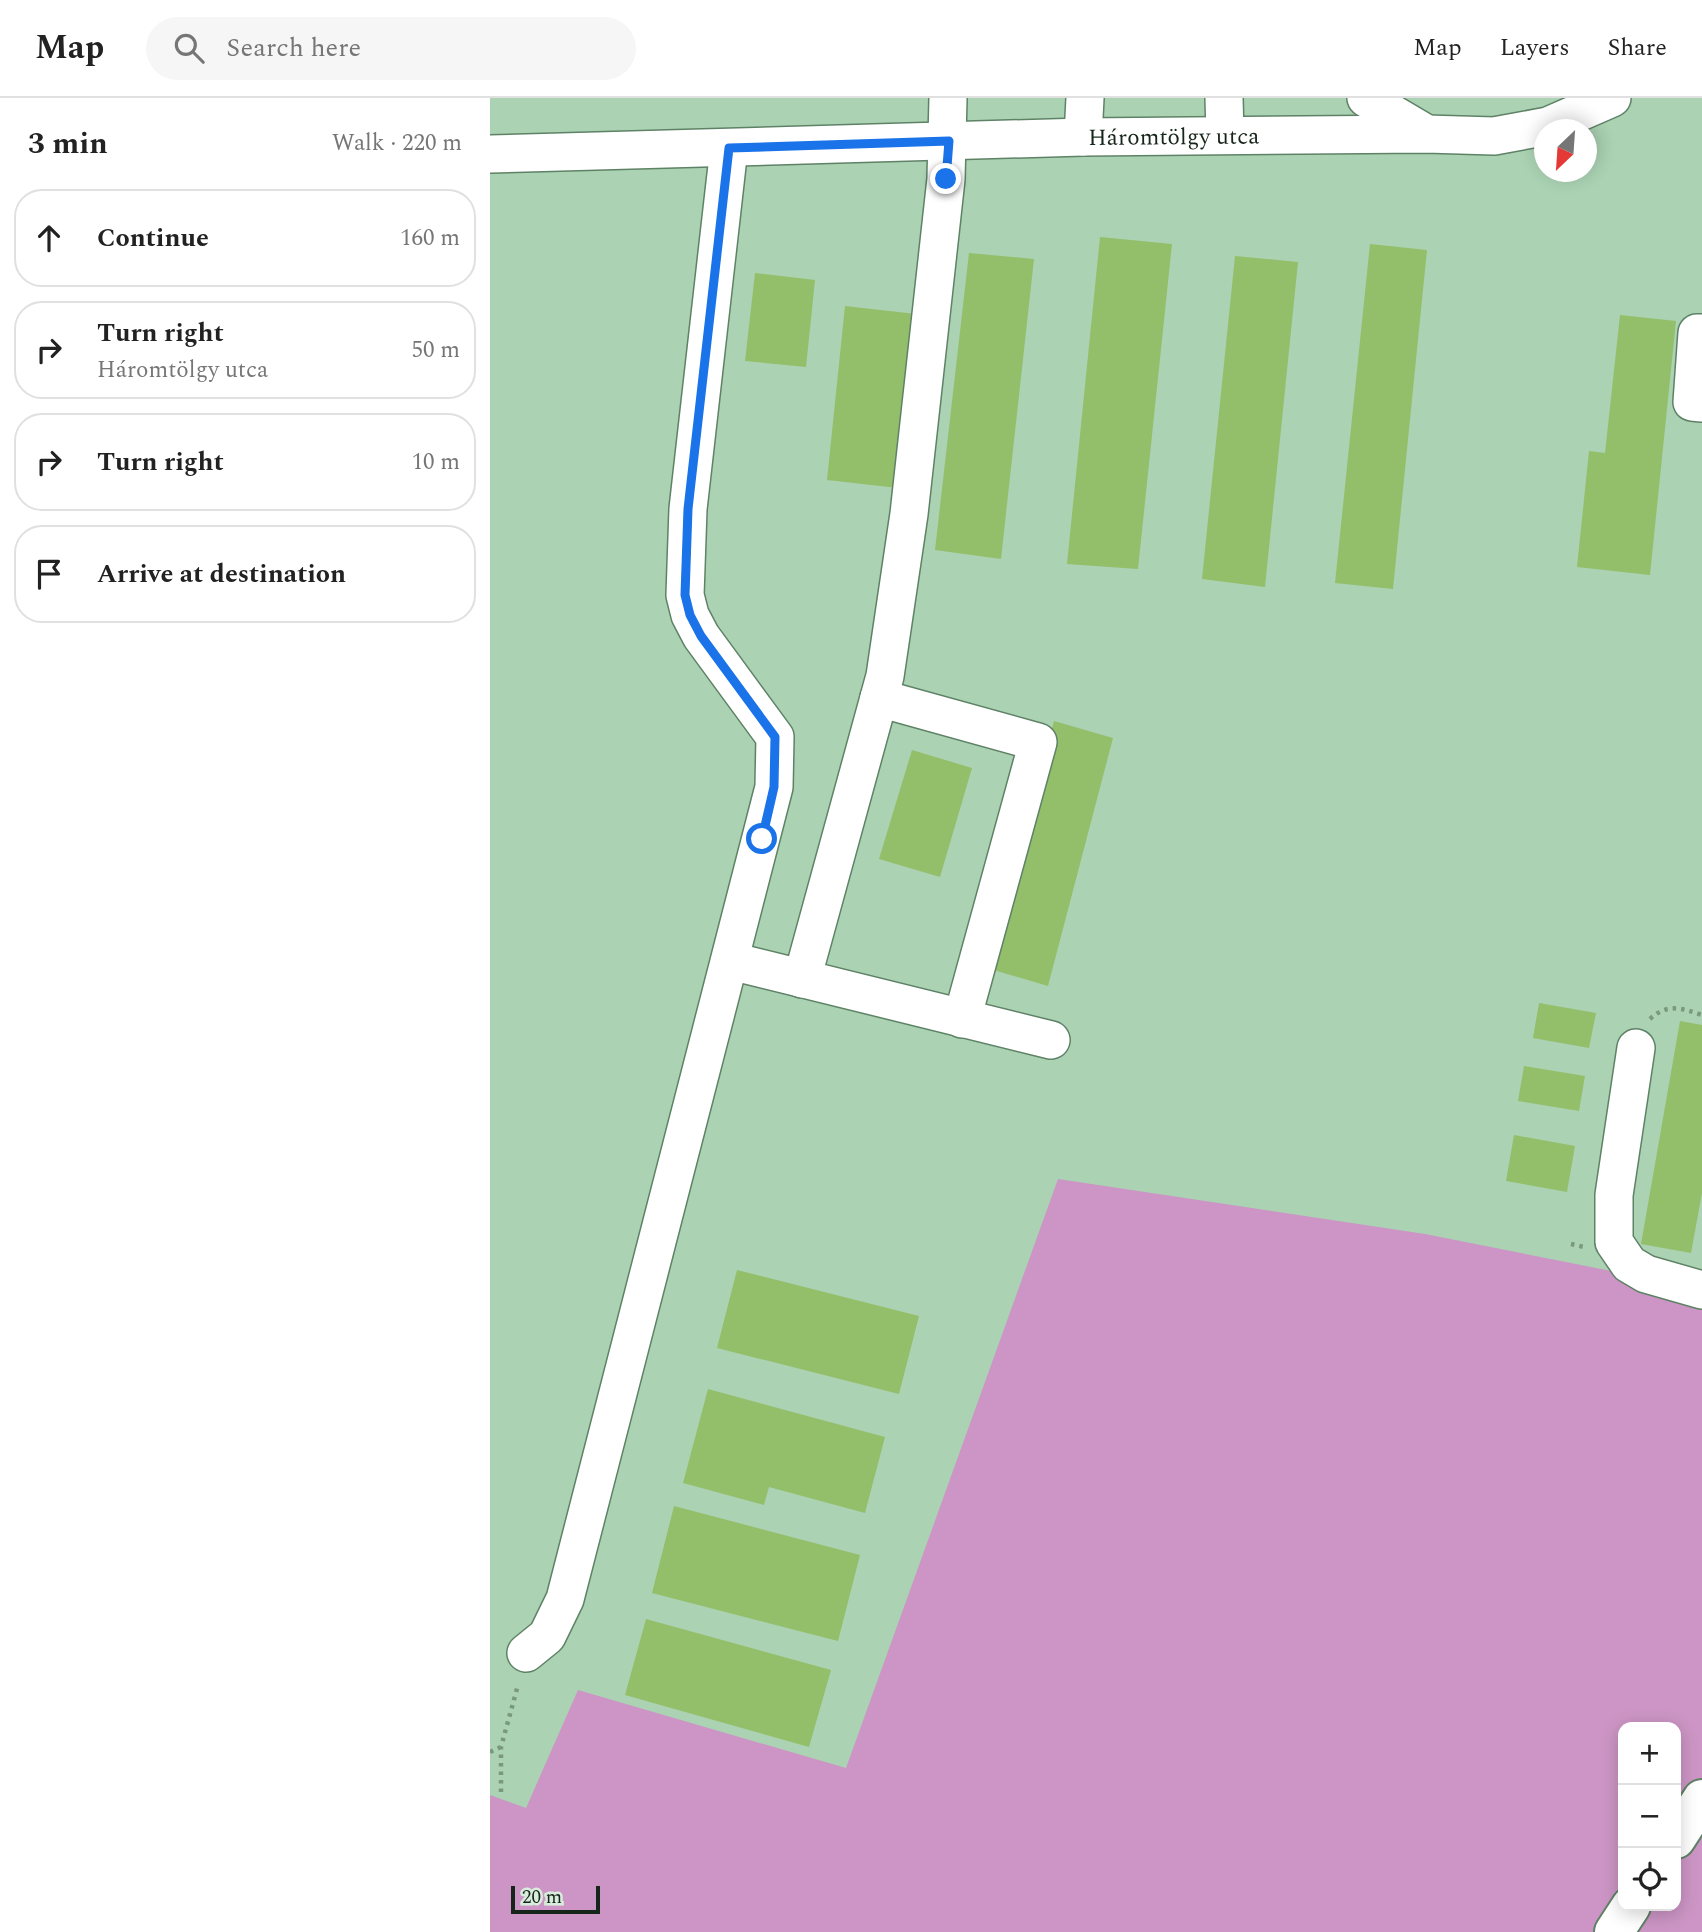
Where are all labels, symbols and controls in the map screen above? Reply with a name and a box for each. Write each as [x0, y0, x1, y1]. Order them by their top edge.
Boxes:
search box [146, 17, 636, 80]
text: Map [35, 23, 104, 73]
text: Search here [226, 28, 361, 68]
icon: search [170, 29, 208, 67]
text: Map [1413, 30, 1462, 66]
text: Layers [1500, 30, 1570, 66]
text: Share [1608, 30, 1667, 66]
street label: Háromtölgy utca [1088, 119, 1260, 156]
north arrow [1534, 119, 1597, 182]
text: 3 min [28, 121, 108, 167]
text: Walk · 220 m [332, 126, 462, 161]
route end [930, 163, 961, 194]
text: Continue [97, 218, 209, 258]
icon: ahead [30, 219, 68, 257]
text: 160 m [400, 221, 460, 256]
text: Turn right [97, 313, 224, 353]
icon: right [30, 331, 68, 369]
text: 50 m [411, 333, 460, 368]
text: Háromtölgy utca [97, 353, 268, 388]
text: Turn right [97, 442, 224, 482]
icon: right [30, 443, 68, 481]
text: 10 m [411, 445, 460, 480]
text: Arrive at destination [97, 554, 346, 594]
icon: arrive [30, 555, 68, 593]
route start [746, 823, 777, 854]
map controls [1618, 1722, 1681, 1911]
button: + [1618, 1722, 1681, 1785]
button: − [1618, 1785, 1681, 1848]
button: locate [1618, 1848, 1681, 1911]
scale bar [511, 1883, 600, 1915]
text: 20 m [522, 1883, 562, 1912]

